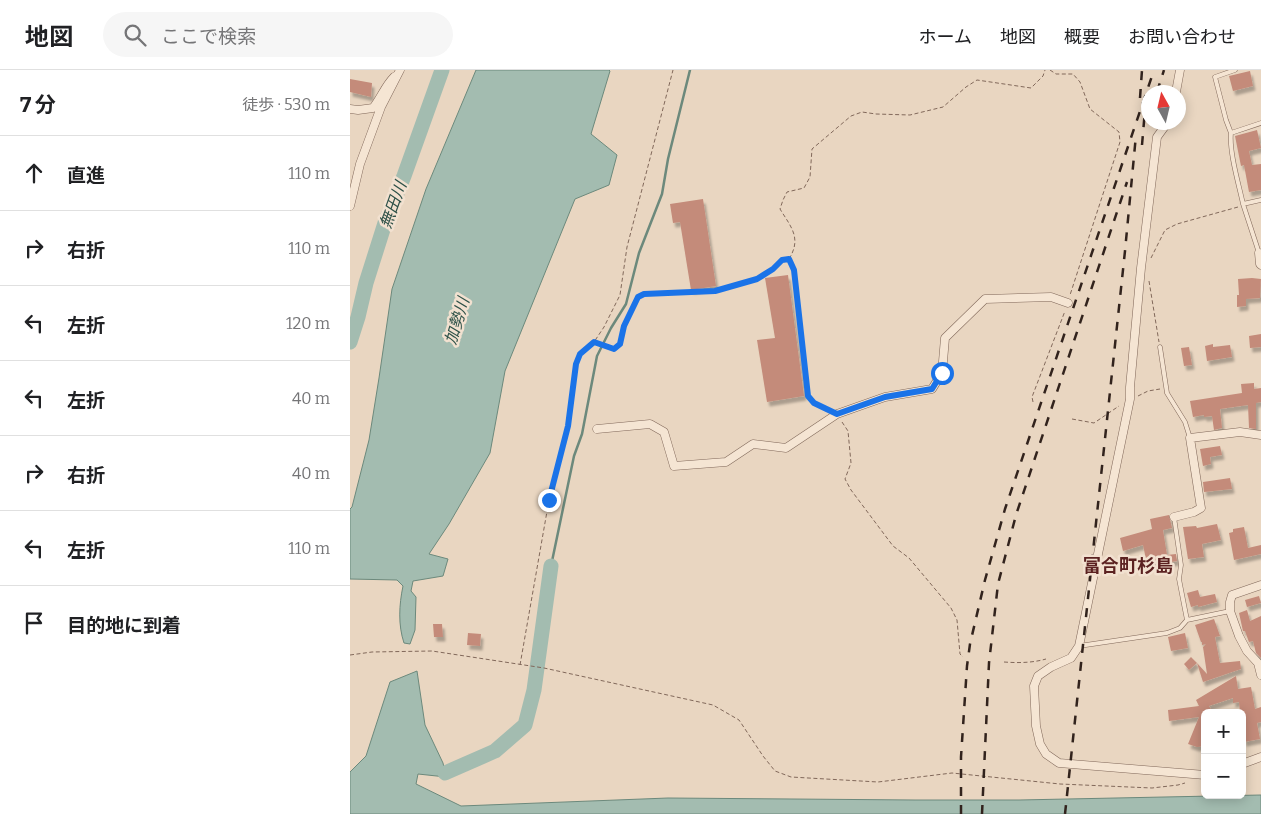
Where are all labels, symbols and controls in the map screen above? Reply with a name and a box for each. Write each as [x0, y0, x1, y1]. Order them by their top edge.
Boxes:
search box [103, 12, 453, 57]
icon: search [121, 21, 149, 49]
text: 地図 [25, 23, 73, 51]
text: ここで検索 [161, 25, 256, 48]
text: ホーム [919, 26, 972, 48]
text: 地図 [1000, 26, 1036, 48]
text: 概要 [1064, 26, 1100, 48]
text: お問い合わせ [1128, 26, 1236, 48]
north arrow [1141, 85, 1186, 130]
text: 7 分 [20, 92, 56, 118]
text: 徒歩 · 530 m [242, 95, 330, 114]
icon: ahead [20, 159, 48, 187]
text: 直進 [67, 164, 105, 187]
text: 110 m [288, 164, 330, 183]
water label: 無田川 [376, 177, 411, 231]
icon: right [20, 234, 48, 262]
text: 右折 [67, 239, 105, 262]
text: 110 m [288, 239, 330, 258]
water label: 加勢川 [441, 293, 474, 347]
icon: left [20, 309, 48, 337]
text: 左折 [67, 314, 105, 337]
text: 120 m [286, 314, 330, 333]
route start [931, 362, 954, 385]
icon: left [20, 384, 48, 412]
text: 左折 [67, 389, 105, 412]
text: 40 m [292, 389, 330, 408]
icon: right [20, 459, 48, 487]
text: 右折 [67, 464, 105, 487]
text: 40 m [292, 464, 330, 483]
route end [538, 489, 561, 512]
icon: left [20, 534, 48, 562]
text: 左折 [67, 539, 105, 562]
text: 110 m [288, 539, 330, 558]
district label: 富合町杉島 [1083, 555, 1173, 577]
icon: arrive [20, 609, 48, 637]
text: 目的地に到着 [67, 614, 181, 637]
map controls [1201, 709, 1246, 799]
button: + [1201, 709, 1246, 754]
button: − [1201, 754, 1246, 799]

